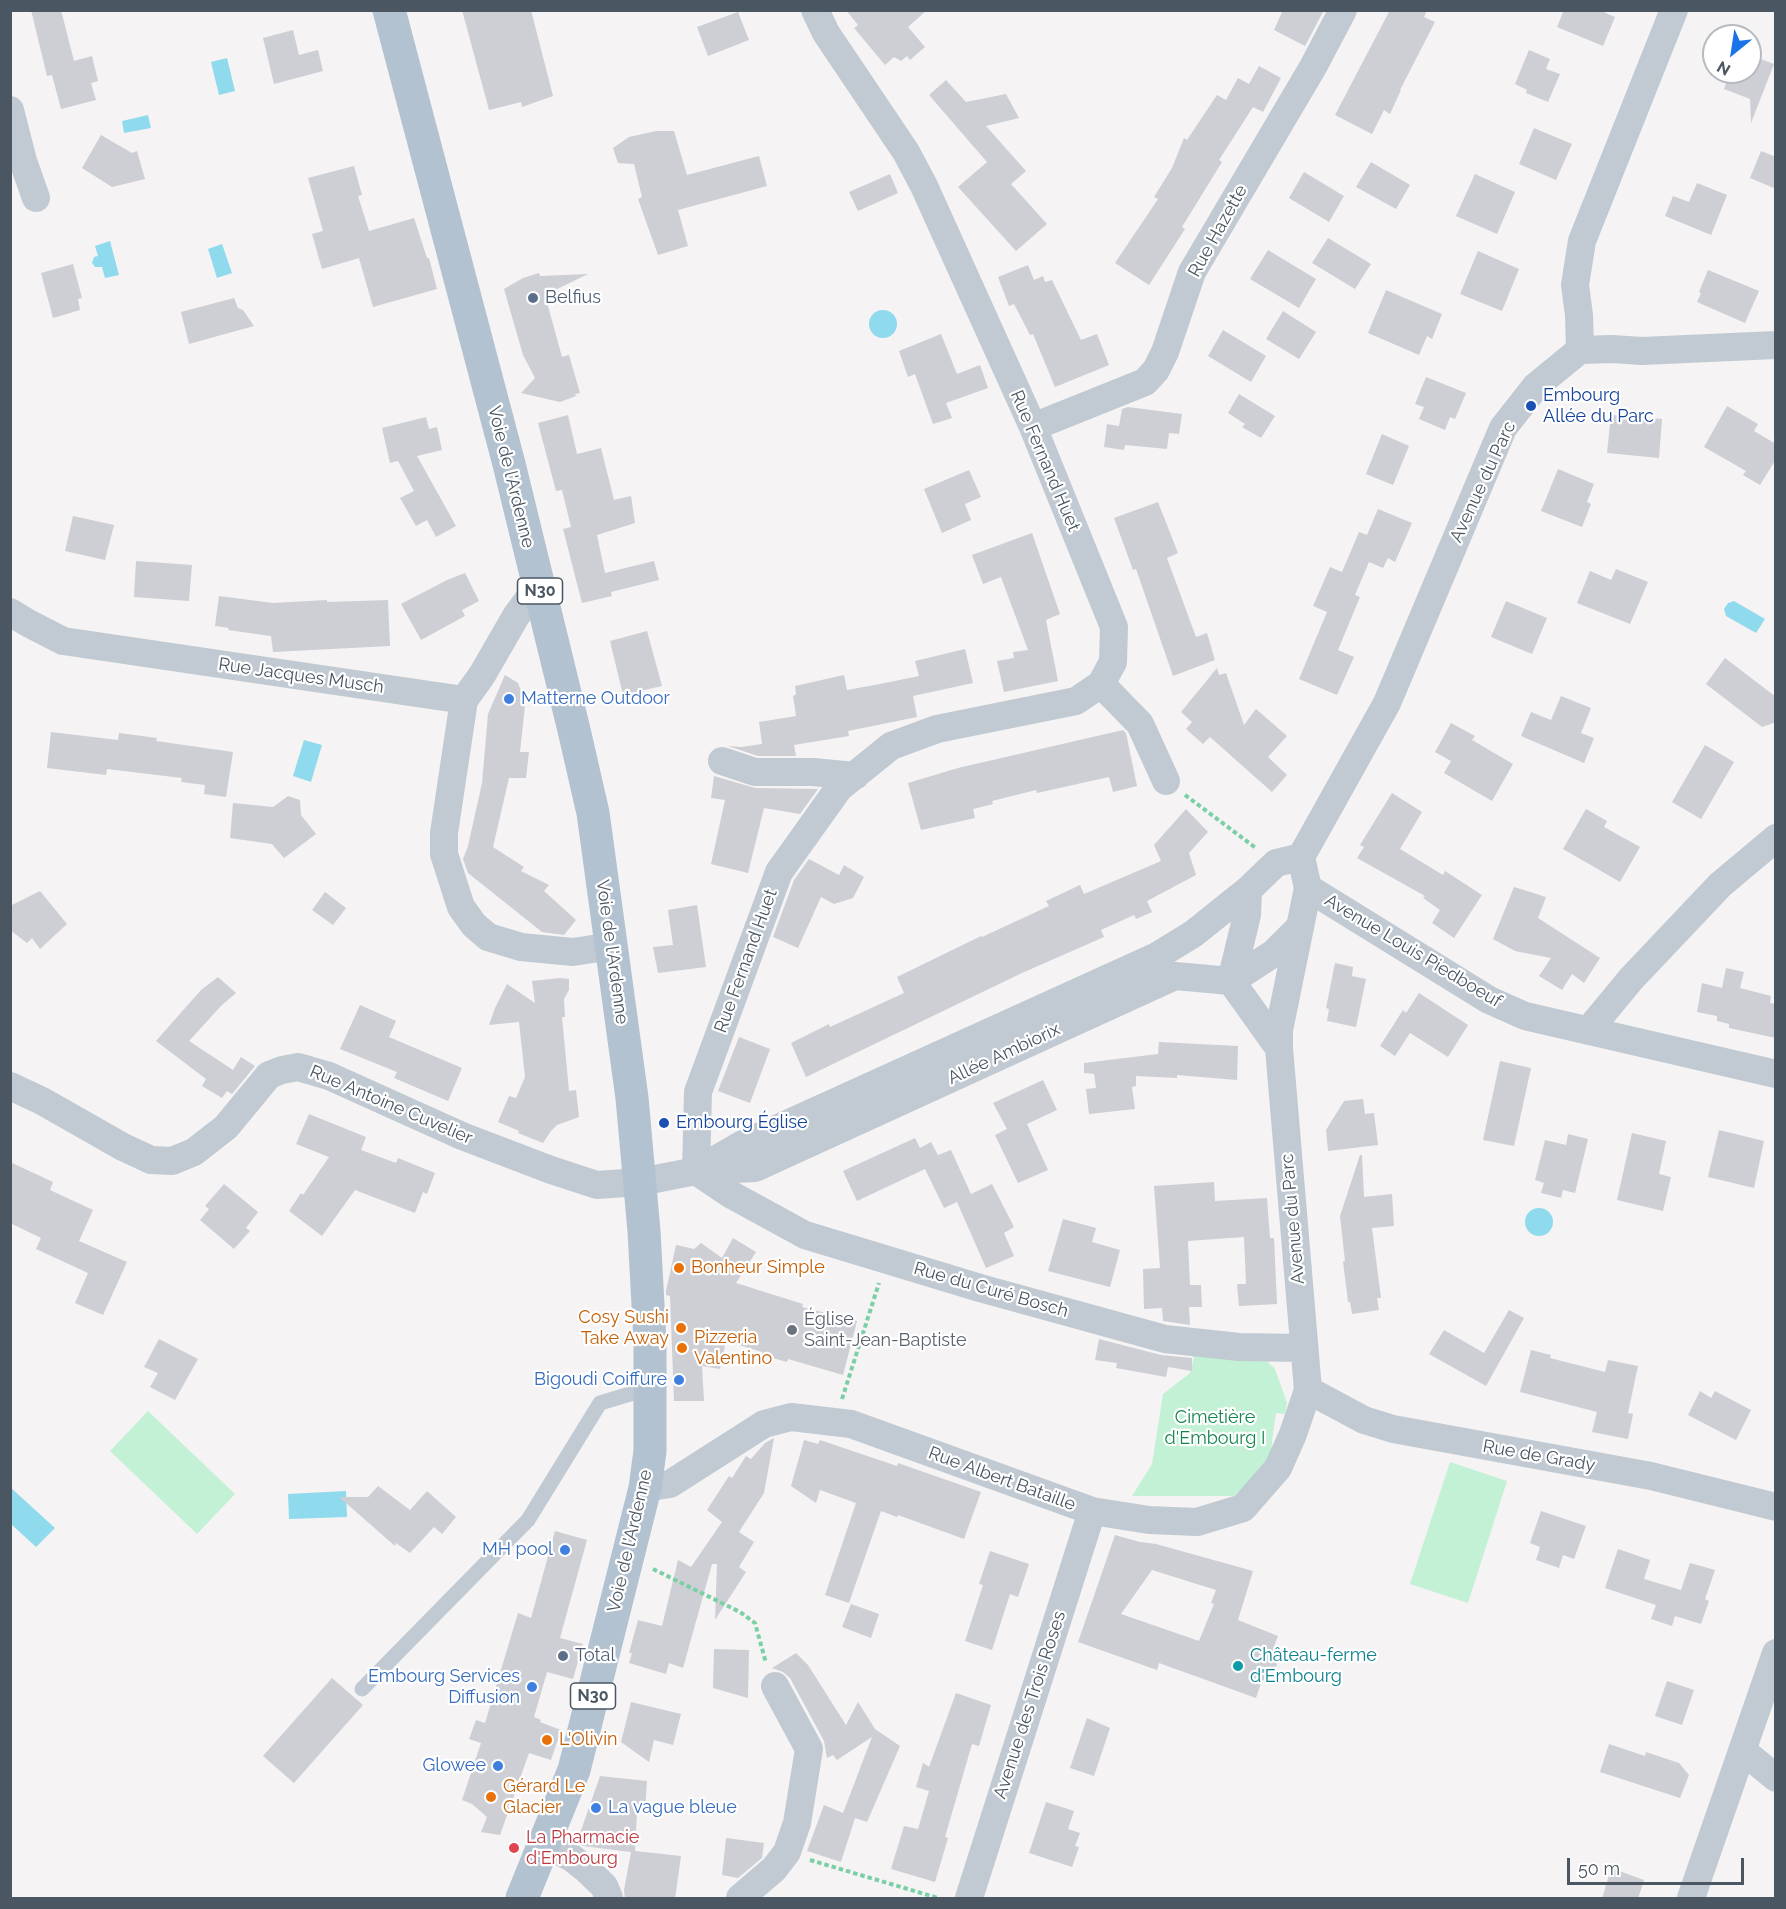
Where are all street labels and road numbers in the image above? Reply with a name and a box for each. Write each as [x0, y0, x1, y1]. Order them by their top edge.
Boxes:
street label: Rue Hazette [1184, 181, 1252, 281]
street label: Rue Fernand Huet [1005, 387, 1085, 535]
street label: Voie de l'Ardenne [483, 404, 539, 550]
street label: Avenue du Parc [1446, 418, 1520, 546]
road number: N30 [518, 578, 562, 604]
street label: Rue Jacques Musch [217, 654, 385, 698]
street label: Voie de l'Ardenne [591, 878, 633, 1026]
street label: Rue Fernand Huet [710, 886, 782, 1036]
street label: Avenue Louis Piedboeuf [1321, 890, 1505, 1012]
street label: Allée Ambiorix [944, 1019, 1064, 1089]
street label: Rue Antoine Cuvelier [306, 1061, 476, 1149]
street label: Avenue du Parc [1277, 1153, 1309, 1285]
street label: Rue du Curé Bosch [911, 1258, 1071, 1322]
street label: Rue de Grady [1481, 1435, 1597, 1477]
street label: Rue Albert Bataille [925, 1442, 1079, 1516]
street label: Voie de l'Ardenne [603, 1468, 657, 1614]
street label: Avenue des Trois Roses [989, 1608, 1071, 1802]
road number: N30 [570, 1683, 616, 1709]

